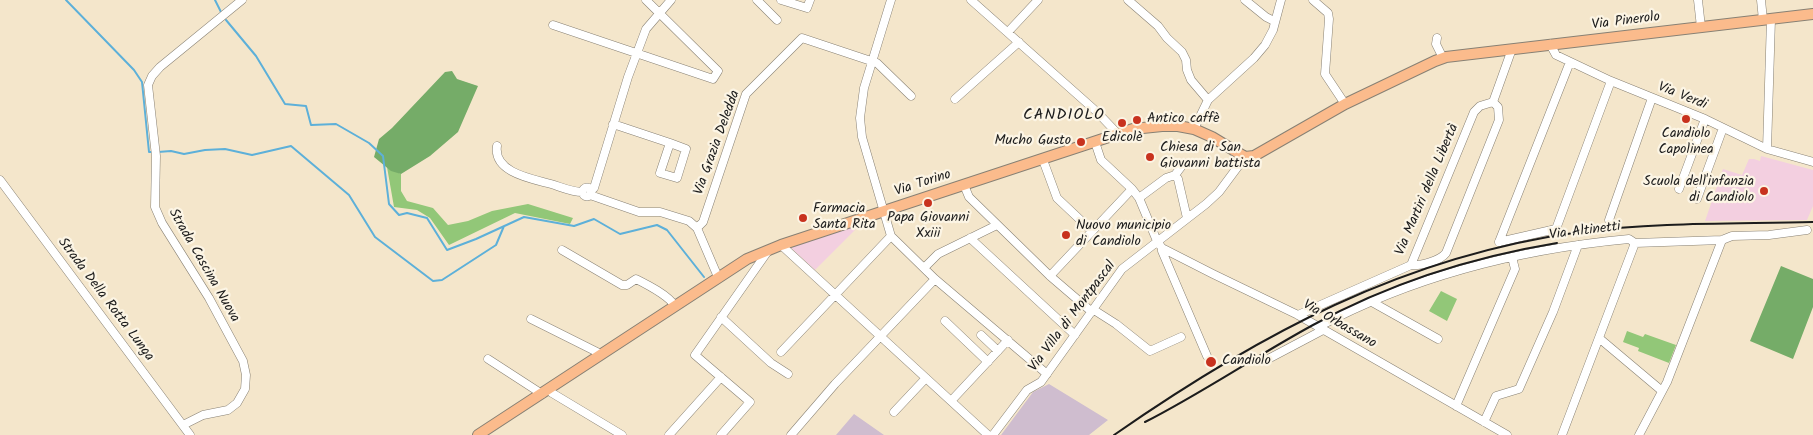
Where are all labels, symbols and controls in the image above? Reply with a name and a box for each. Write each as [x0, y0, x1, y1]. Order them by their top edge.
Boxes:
street label: Via Pinerolo [1591, 9, 1661, 35]
street label: Via Verdi [1655, 80, 1709, 114]
street label: Via Grazia Deledda [691, 88, 745, 198]
district label: CANDIOLO [1022, 106, 1106, 126]
place label: Antico caffè [1147, 112, 1219, 128]
marker: Candiolo Capolinea [1680, 113, 1692, 125]
marker: Antico caffè [1131, 114, 1143, 126]
marker: Edicolè [1116, 117, 1128, 129]
street label: Via Martiri della Libertà [1393, 122, 1463, 258]
place label: Candiolo Capolinea [1658, 127, 1714, 160]
place label: Edicolè [1102, 131, 1142, 147]
place label: Mucho Gusto [995, 134, 1071, 150]
marker: Mucho Gusto [1075, 136, 1087, 148]
place label: Chiesa di San Giovanni battista [1160, 141, 1261, 174]
marker: Chiesa di San Giovanni battista [1144, 151, 1156, 163]
street label: Via Torino [893, 167, 953, 201]
place label: Scuola dell'infanzia di Candiolo [1643, 175, 1754, 208]
marker: Scuola dell'infanzia di Candiolo [1758, 185, 1770, 197]
marker: Papa Giovanni Xxiii [922, 197, 934, 209]
place label: Farmacia Santa Rita [813, 202, 876, 234]
street label: Strada Cascina Nuova [164, 206, 242, 326]
place label: Papa Giovanni Xxiii [887, 211, 969, 243]
marker: Farmacia Santa Rita [797, 212, 809, 224]
place label: Nuovo municipio di Candiolo [1076, 219, 1171, 252]
street label: Via Altinetti [1548, 219, 1622, 245]
marker: Nuovo municipio di Candiolo [1060, 229, 1072, 241]
street label: Strada Della Rotta Lunga [53, 235, 157, 365]
street label: Via Villa di Montpascal [1026, 258, 1120, 376]
street label: Via Orbassano [1299, 297, 1379, 353]
place label: Candiolo [1222, 354, 1271, 370]
marker: Candiolo [1204, 355, 1218, 369]

